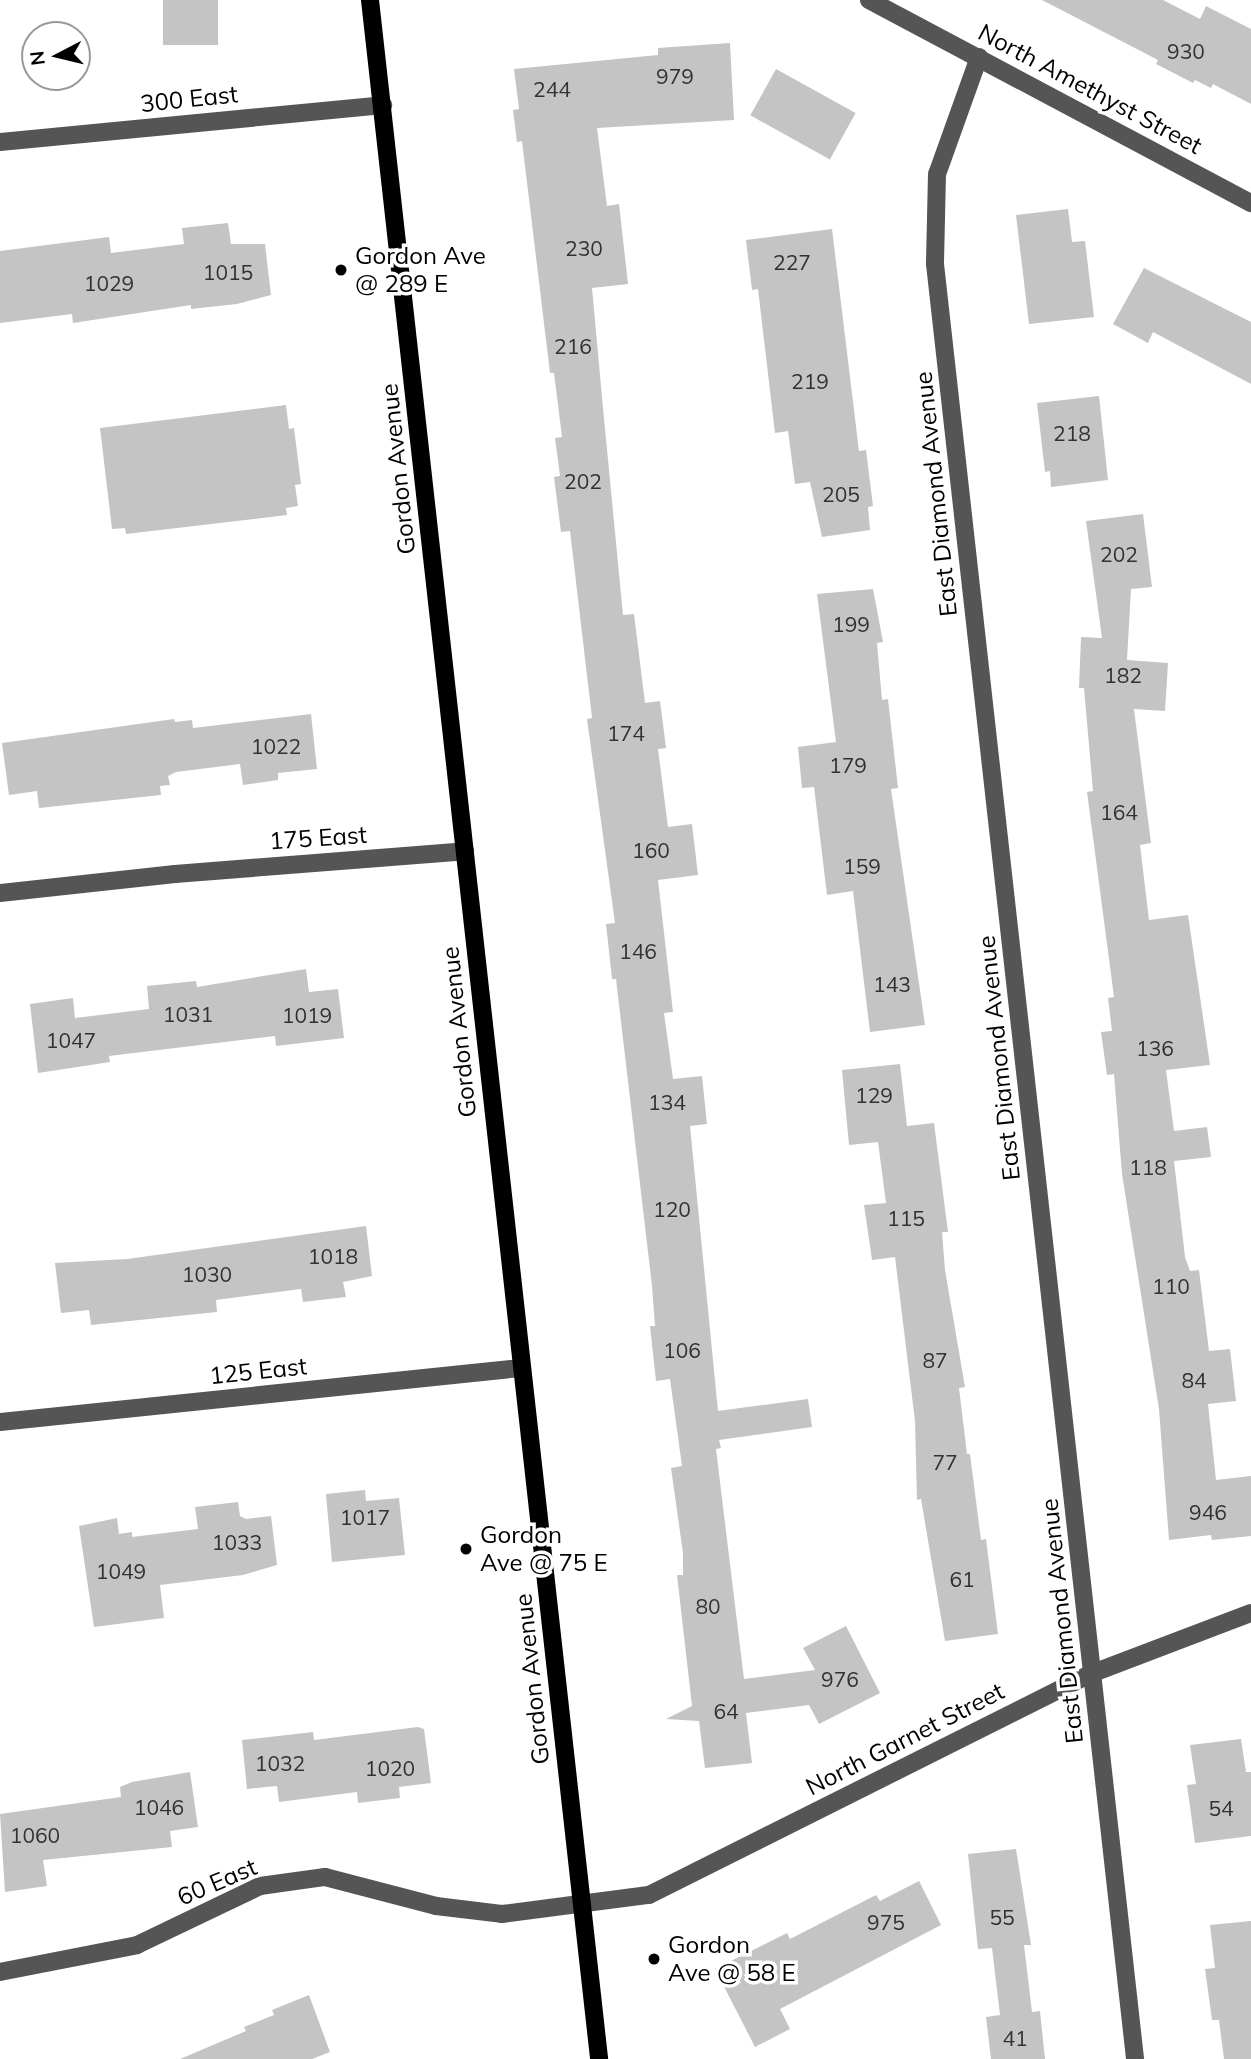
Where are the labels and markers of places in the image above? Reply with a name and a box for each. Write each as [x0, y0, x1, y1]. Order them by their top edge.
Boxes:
place label: Gordon Ave @ 289 E [355, 242, 486, 298]
marker: Gordon Ave @ 289 E [333, 262, 349, 278]
place label: Gordon Ave @ 75 E [480, 1521, 608, 1577]
marker: Gordon Ave @ 75 E [458, 1541, 474, 1557]
place label: Gordon Ave @ 58 E [668, 1931, 796, 1987]
marker: Gordon Ave @ 58 E [646, 1951, 662, 1967]

